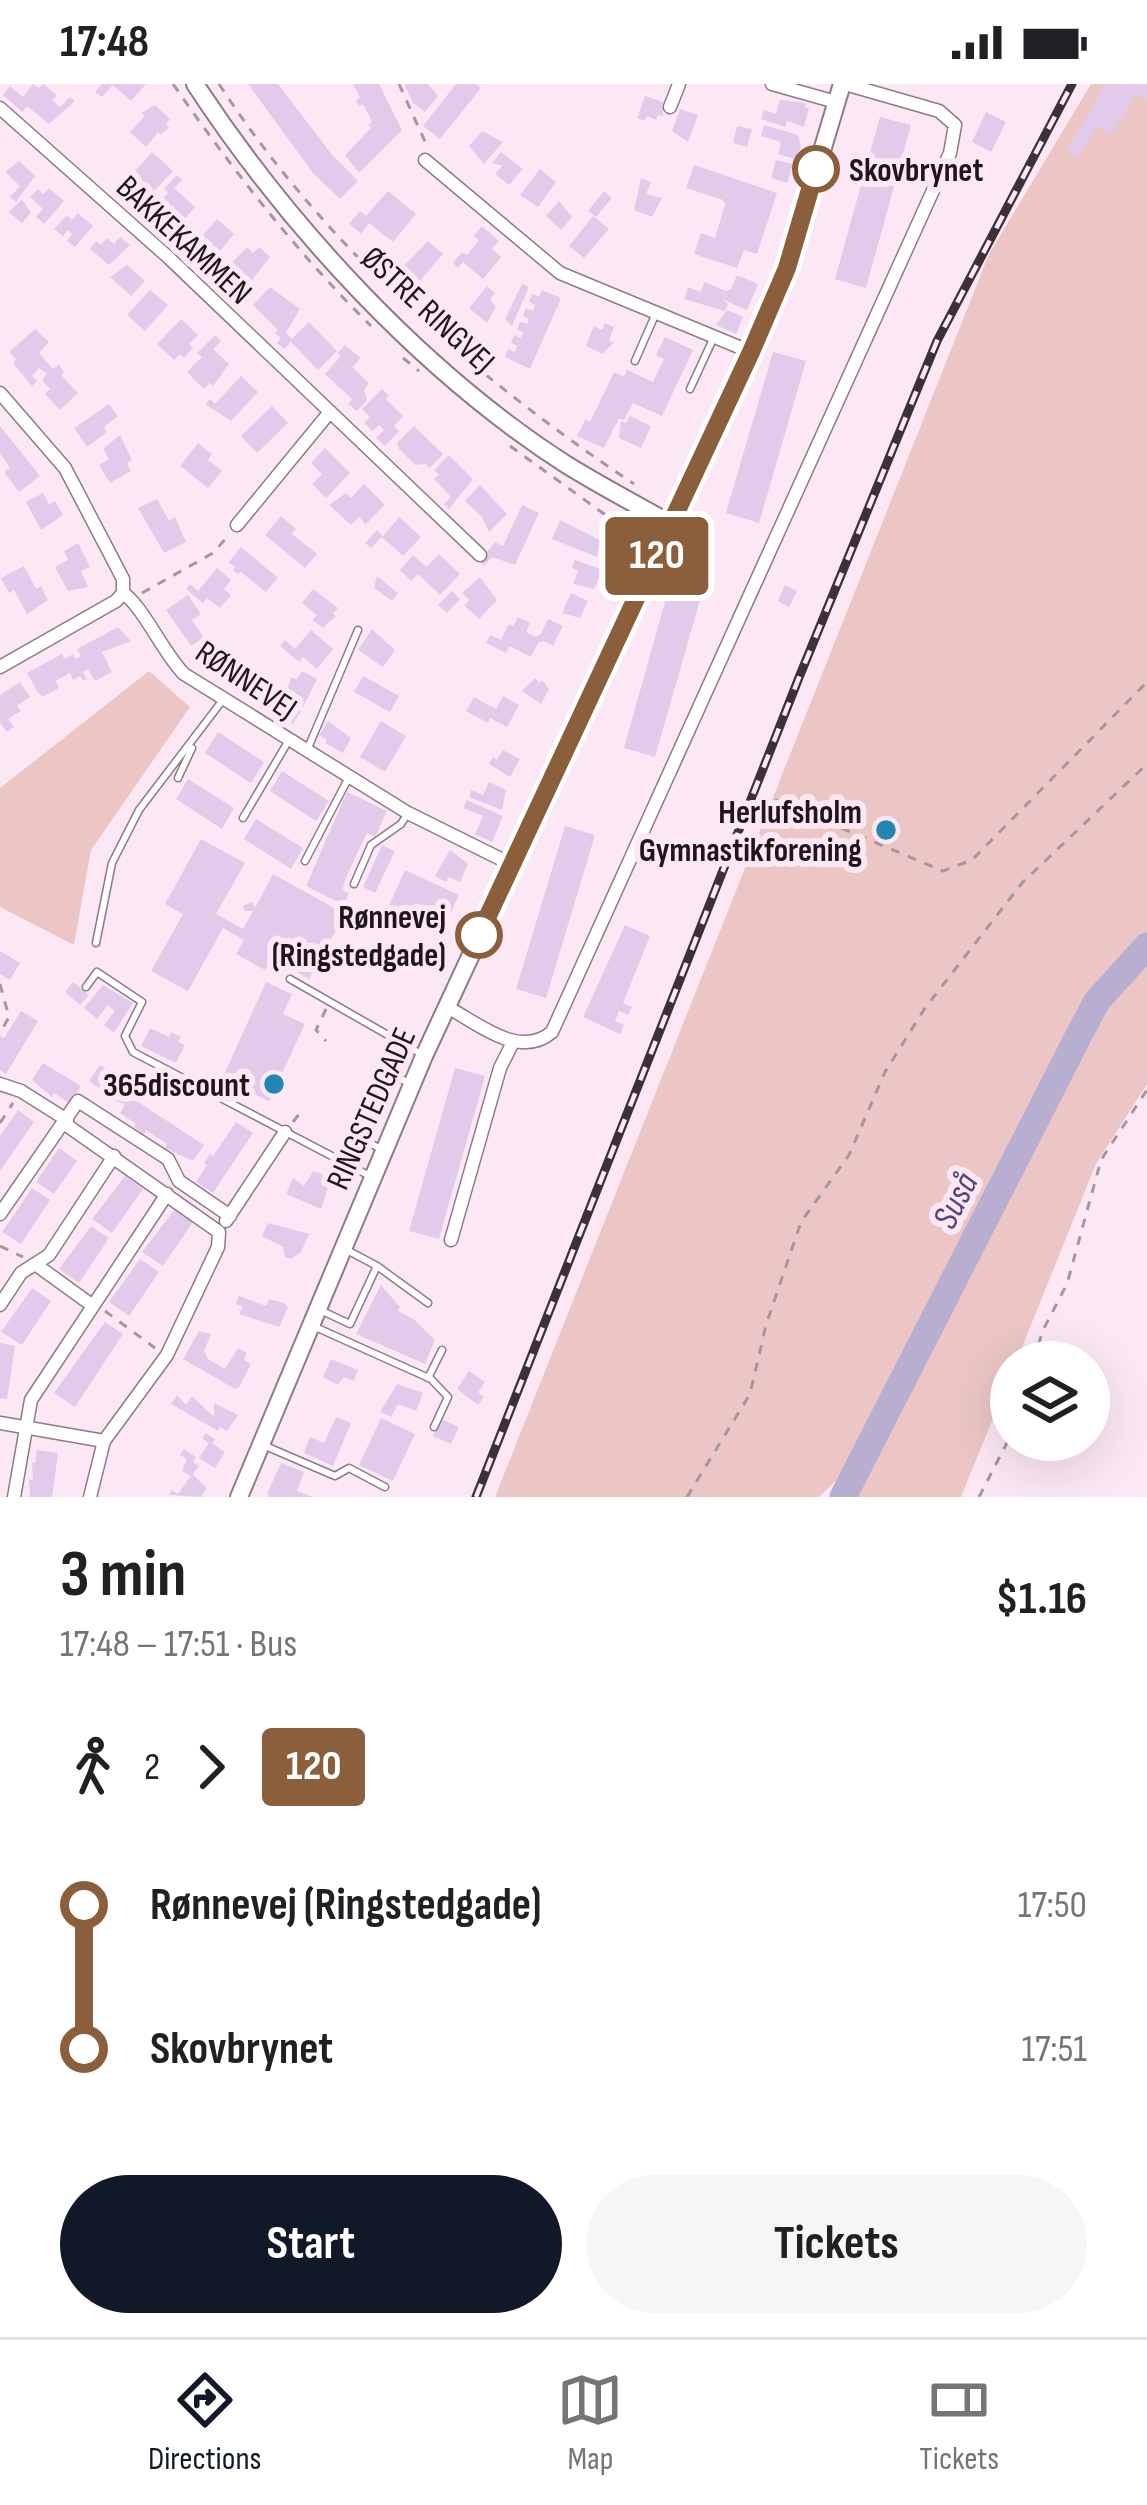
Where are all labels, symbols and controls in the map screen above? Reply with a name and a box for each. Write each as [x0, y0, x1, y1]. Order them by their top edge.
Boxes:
text: 17:48 [60, 15, 149, 70]
marker: Skovbrynet [794, 147, 838, 191]
place label: Skovbrynet [849, 151, 983, 191]
street label: BAKKEKAMMEN [108, 168, 260, 313]
street label: ØSTRE RINGVEJ [353, 239, 503, 382]
line badge: 120 [588, 517, 726, 595]
text: 120 [629, 530, 685, 581]
street label: RØNNEVEJ [188, 632, 304, 729]
place label: Herlufsholm Gymnastikforening [639, 793, 862, 871]
marker: Herlufsholm Gymnastikforening [873, 817, 899, 843]
place label: Rønnevej (Ringstedgade) [272, 898, 446, 976]
marker: Rønnevej (Ringstedgade) [457, 913, 501, 957]
street label: RINGSTEDGADE [318, 1022, 425, 1196]
place label: 365discount [103, 1066, 250, 1106]
marker: 365discount [261, 1071, 287, 1097]
water label: Suså [924, 1166, 989, 1236]
map controls [990, 1341, 1110, 1461]
button: layers [990, 1341, 1110, 1461]
text: 3 min [60, 1536, 186, 1615]
text: $1.16 [996, 1572, 1087, 1627]
text: 17:48 – 17:51 · Bus [60, 1621, 297, 1668]
icon: walk [60, 1734, 126, 1800]
icon: forward [178, 1734, 244, 1800]
text: 120 [286, 1741, 341, 1792]
text: 2 [144, 1744, 160, 1791]
text: Rønnevej (Ringstedgade) [150, 1878, 542, 1933]
text: 17:50 [1018, 1882, 1087, 1929]
text: Skovbrynet [150, 2022, 333, 2077]
text: 17:51 [1021, 2026, 1087, 2073]
button: Start [60, 2175, 562, 2313]
button: Tickets [586, 2175, 1087, 2313]
tab: Directions [148, 2367, 261, 2479]
tab: Map [557, 2367, 623, 2479]
tab: Tickets [919, 2367, 999, 2479]

